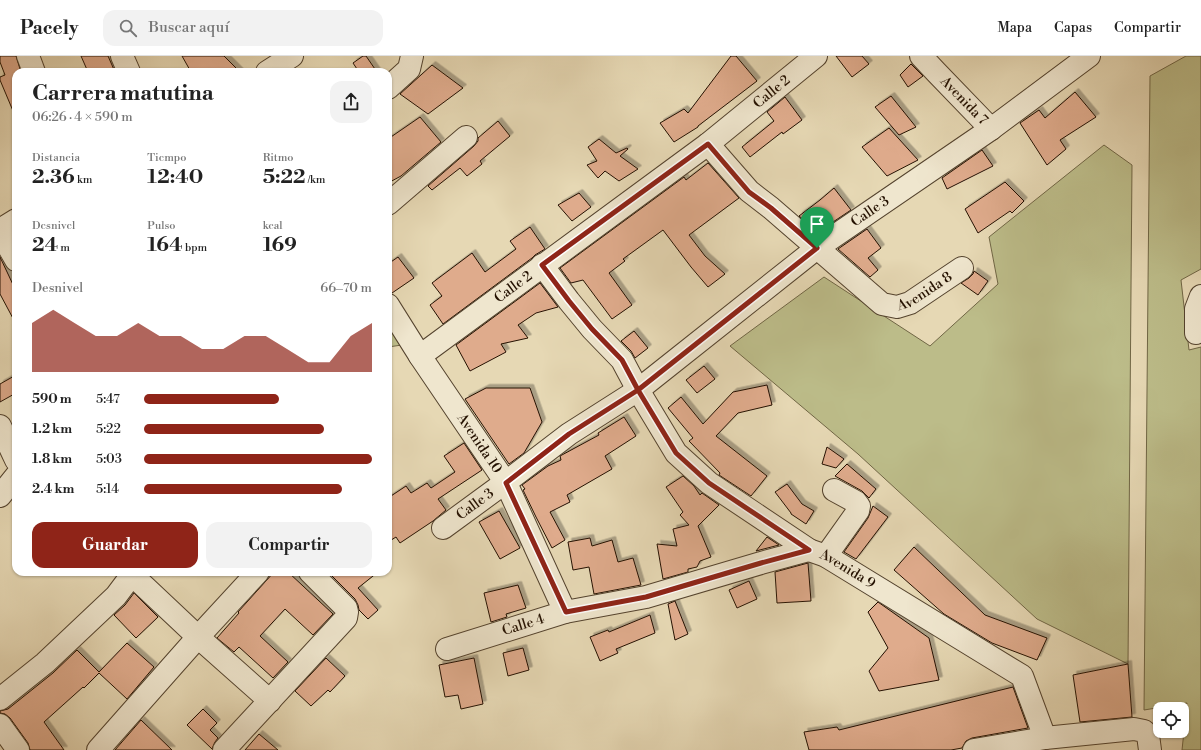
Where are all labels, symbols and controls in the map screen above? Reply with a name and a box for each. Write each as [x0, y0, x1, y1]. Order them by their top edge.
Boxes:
search box [103, 10, 383, 46]
text: Pacely [20, 16, 79, 40]
icon: search [117, 17, 139, 39]
text: Buscar aquí [149, 18, 229, 37]
text: Mapa [997, 19, 1032, 37]
text: Capas [1054, 19, 1092, 37]
text: Compartir [1114, 19, 1181, 37]
street label: Calle 2 [750, 71, 794, 113]
street label: Avenida 7 [936, 72, 991, 129]
text: Carrera matutina [32, 80, 214, 107]
button: share [330, 81, 372, 123]
text: 06:26 · 4 × 590 m [32, 109, 133, 125]
text: Distancia [32, 151, 80, 165]
text: Tiempo [147, 151, 186, 165]
text: Ritmo [263, 151, 293, 165]
text: 2.36 [32, 165, 75, 190]
text: 12:40 [147, 165, 203, 190]
text: 5:22 [263, 165, 306, 190]
text: km [75, 173, 92, 187]
text: /km [306, 173, 325, 187]
street label: Calle 3 [847, 192, 893, 231]
pin [800, 207, 834, 248]
icon: arrive [806, 213, 828, 235]
text: Desnivel [32, 219, 75, 233]
text: Pulso [147, 219, 175, 233]
text: kcal [263, 219, 283, 233]
text: 24 [32, 233, 58, 258]
text: 164 [147, 233, 183, 258]
text: 169 [263, 233, 297, 258]
text: m [58, 241, 70, 255]
text: bpm [183, 241, 207, 255]
street label: Calle 2 [491, 267, 536, 307]
street label: Avenida 8 [894, 268, 956, 316]
text: Desnivel [32, 280, 83, 296]
text: 66–70 m [320, 280, 372, 296]
text: 590 m [32, 391, 72, 407]
text: 5:47 [96, 391, 120, 407]
street label: Avenida 10 [452, 409, 506, 477]
text: 1.2 km [32, 421, 72, 437]
text: 5:22 [96, 421, 121, 437]
text: 1.8 km [32, 451, 72, 467]
text: 5:03 [96, 451, 122, 467]
text: 2.4 km [32, 481, 74, 497]
text: 5:14 [96, 481, 119, 497]
street label: Calle 3 [453, 484, 498, 524]
button: Guardar [32, 522, 198, 568]
button: Compartir [206, 522, 372, 568]
street label: Avenida 9 [816, 545, 879, 593]
street label: Calle 4 [500, 610, 547, 640]
map controls [1153, 702, 1189, 738]
button: locate [1153, 702, 1189, 738]

